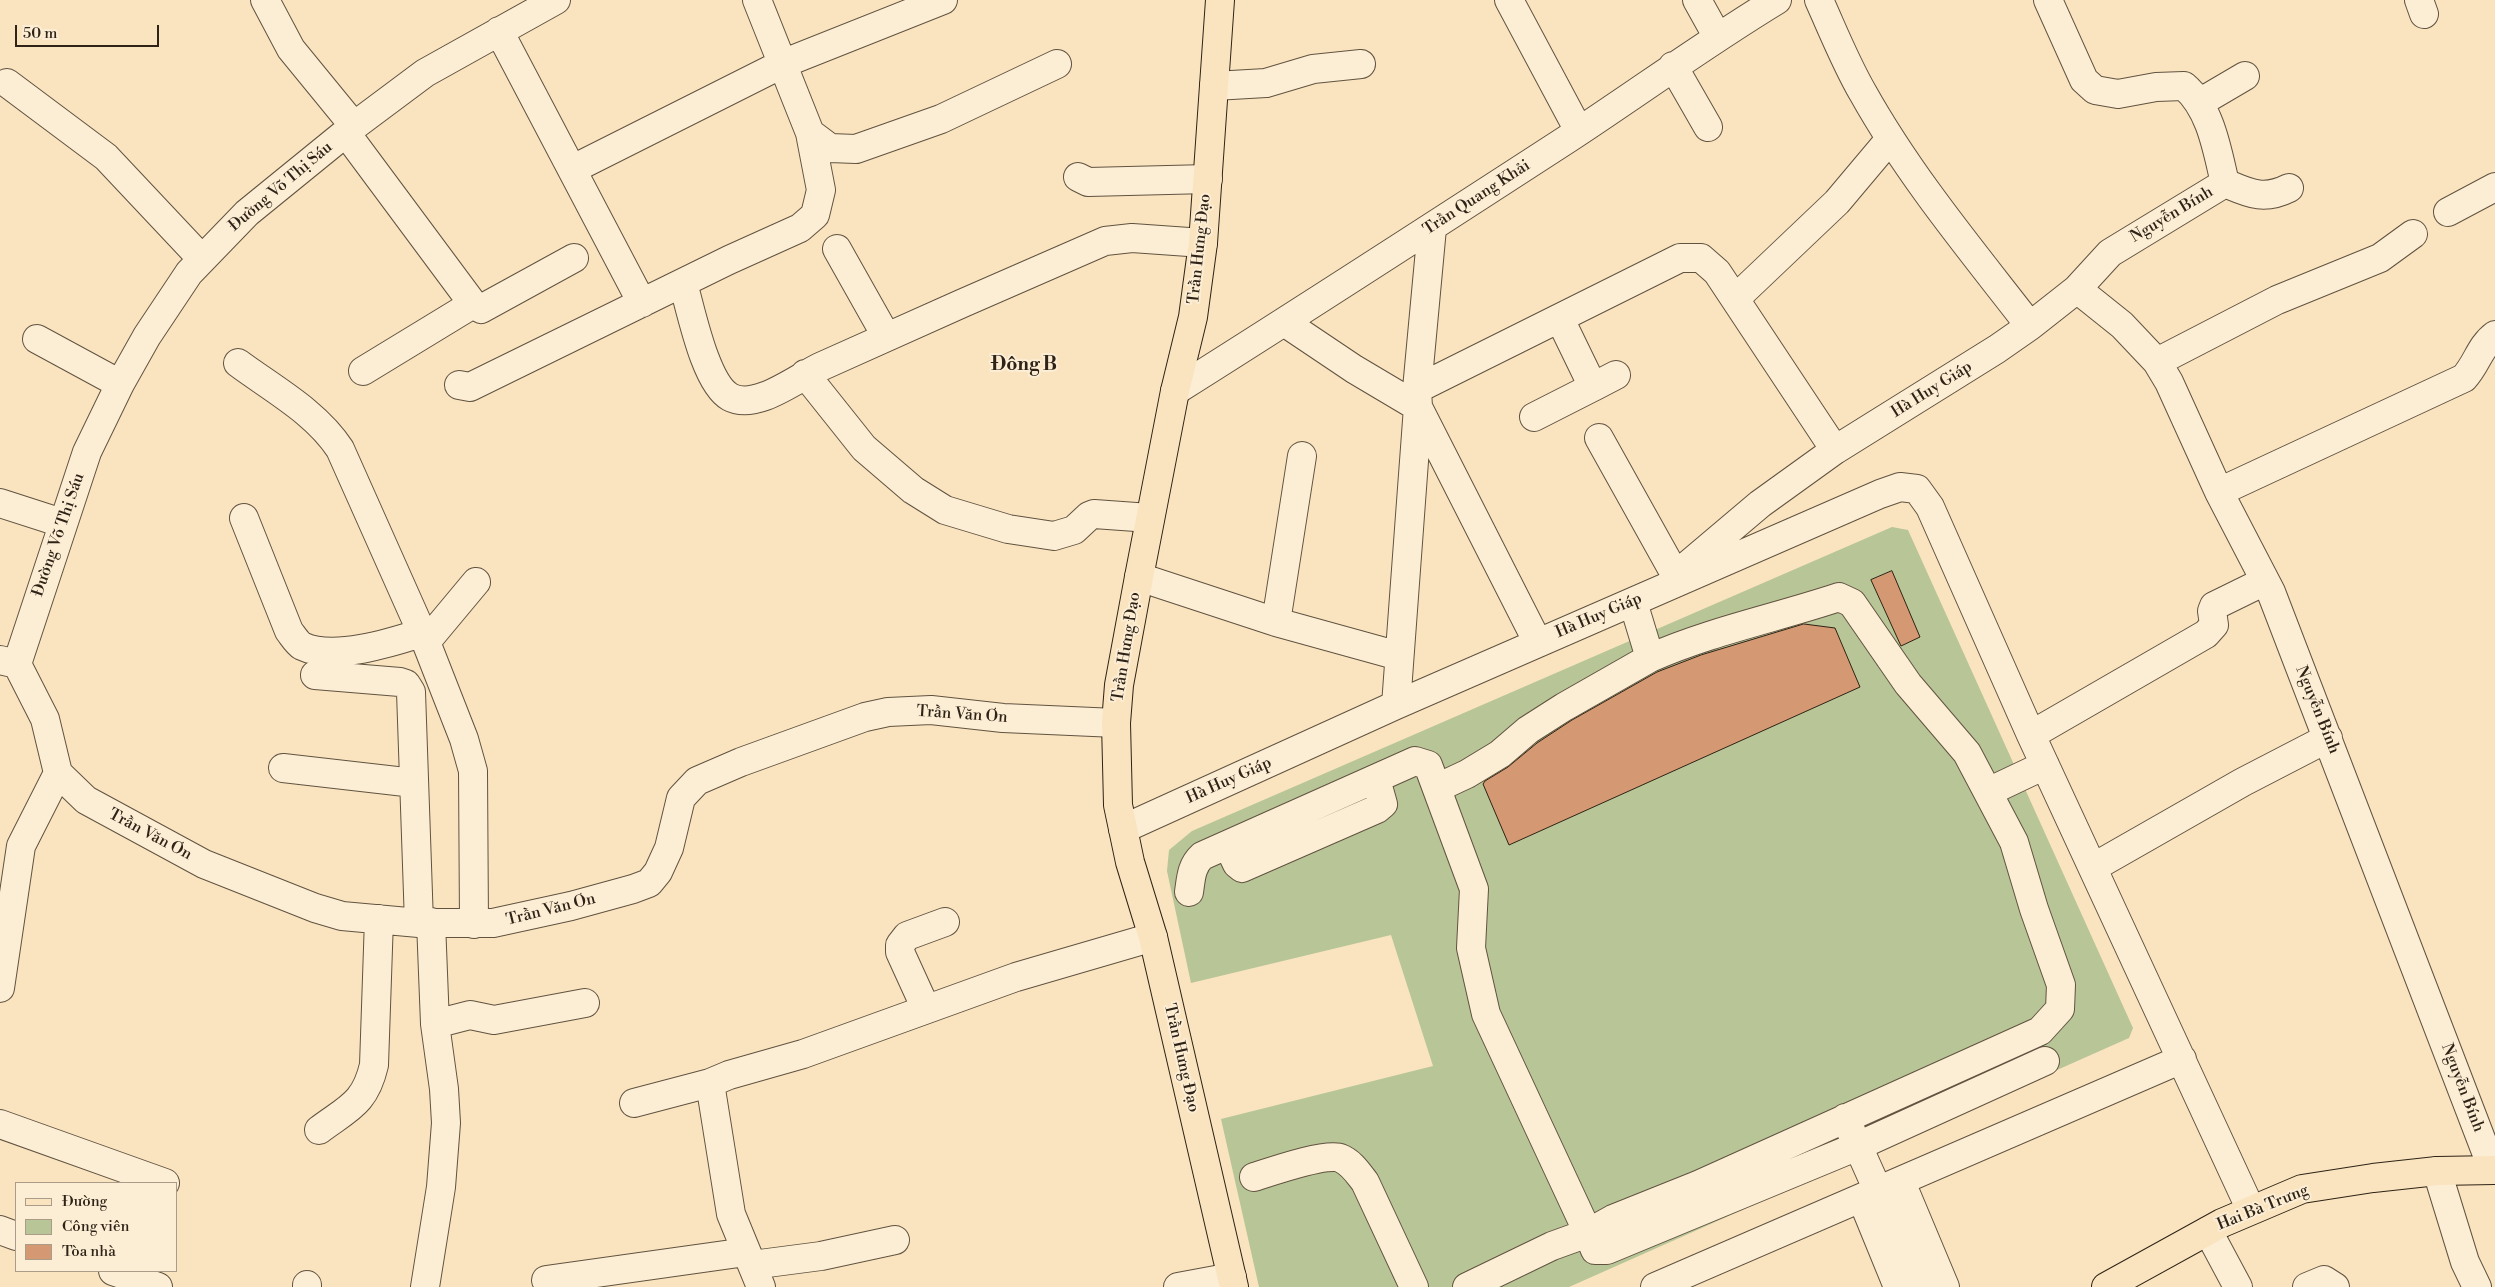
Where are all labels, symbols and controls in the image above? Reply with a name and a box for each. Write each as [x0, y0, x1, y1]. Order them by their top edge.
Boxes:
scale bar [18, 15, 161, 47]
text: 50 m [23, 24, 57, 43]
street label: Đường Võ Thị Sáu [225, 138, 337, 236]
street label: Trần Quang Khải [1420, 156, 1534, 240]
street label: Nguyễn Bính [2127, 183, 2217, 247]
street label: Trần Hưng Đạo [1185, 193, 1215, 305]
district label: Đông B [991, 354, 1057, 376]
street label: Hà Huy Giáp [1888, 358, 1976, 422]
street label: Đường Võ Thị Sáu [29, 471, 89, 599]
street label: Hà Huy Giáp [1553, 589, 1645, 643]
street label: Trần Hưng Đạo [1109, 591, 1145, 703]
street label: Nguyễn Bính [2291, 663, 2343, 757]
street label: Trần Văn Ơn [916, 702, 1008, 728]
street label: Hà Huy Giáp [1183, 754, 1275, 808]
street label: Trần Văn Ơn [105, 805, 195, 865]
street label: Trần Văn Ơn [504, 890, 598, 930]
street label: Trần Hưng Đạo [1159, 1002, 1203, 1114]
street label: Nguyễn Bính [2436, 1041, 2488, 1135]
street label: Hai Bà Trưng [2214, 1181, 2312, 1235]
legend [15, 1182, 178, 1272]
text: Đường [62, 1192, 107, 1211]
text: Công viên [62, 1217, 129, 1236]
text: Tòa nhà [62, 1242, 116, 1261]

